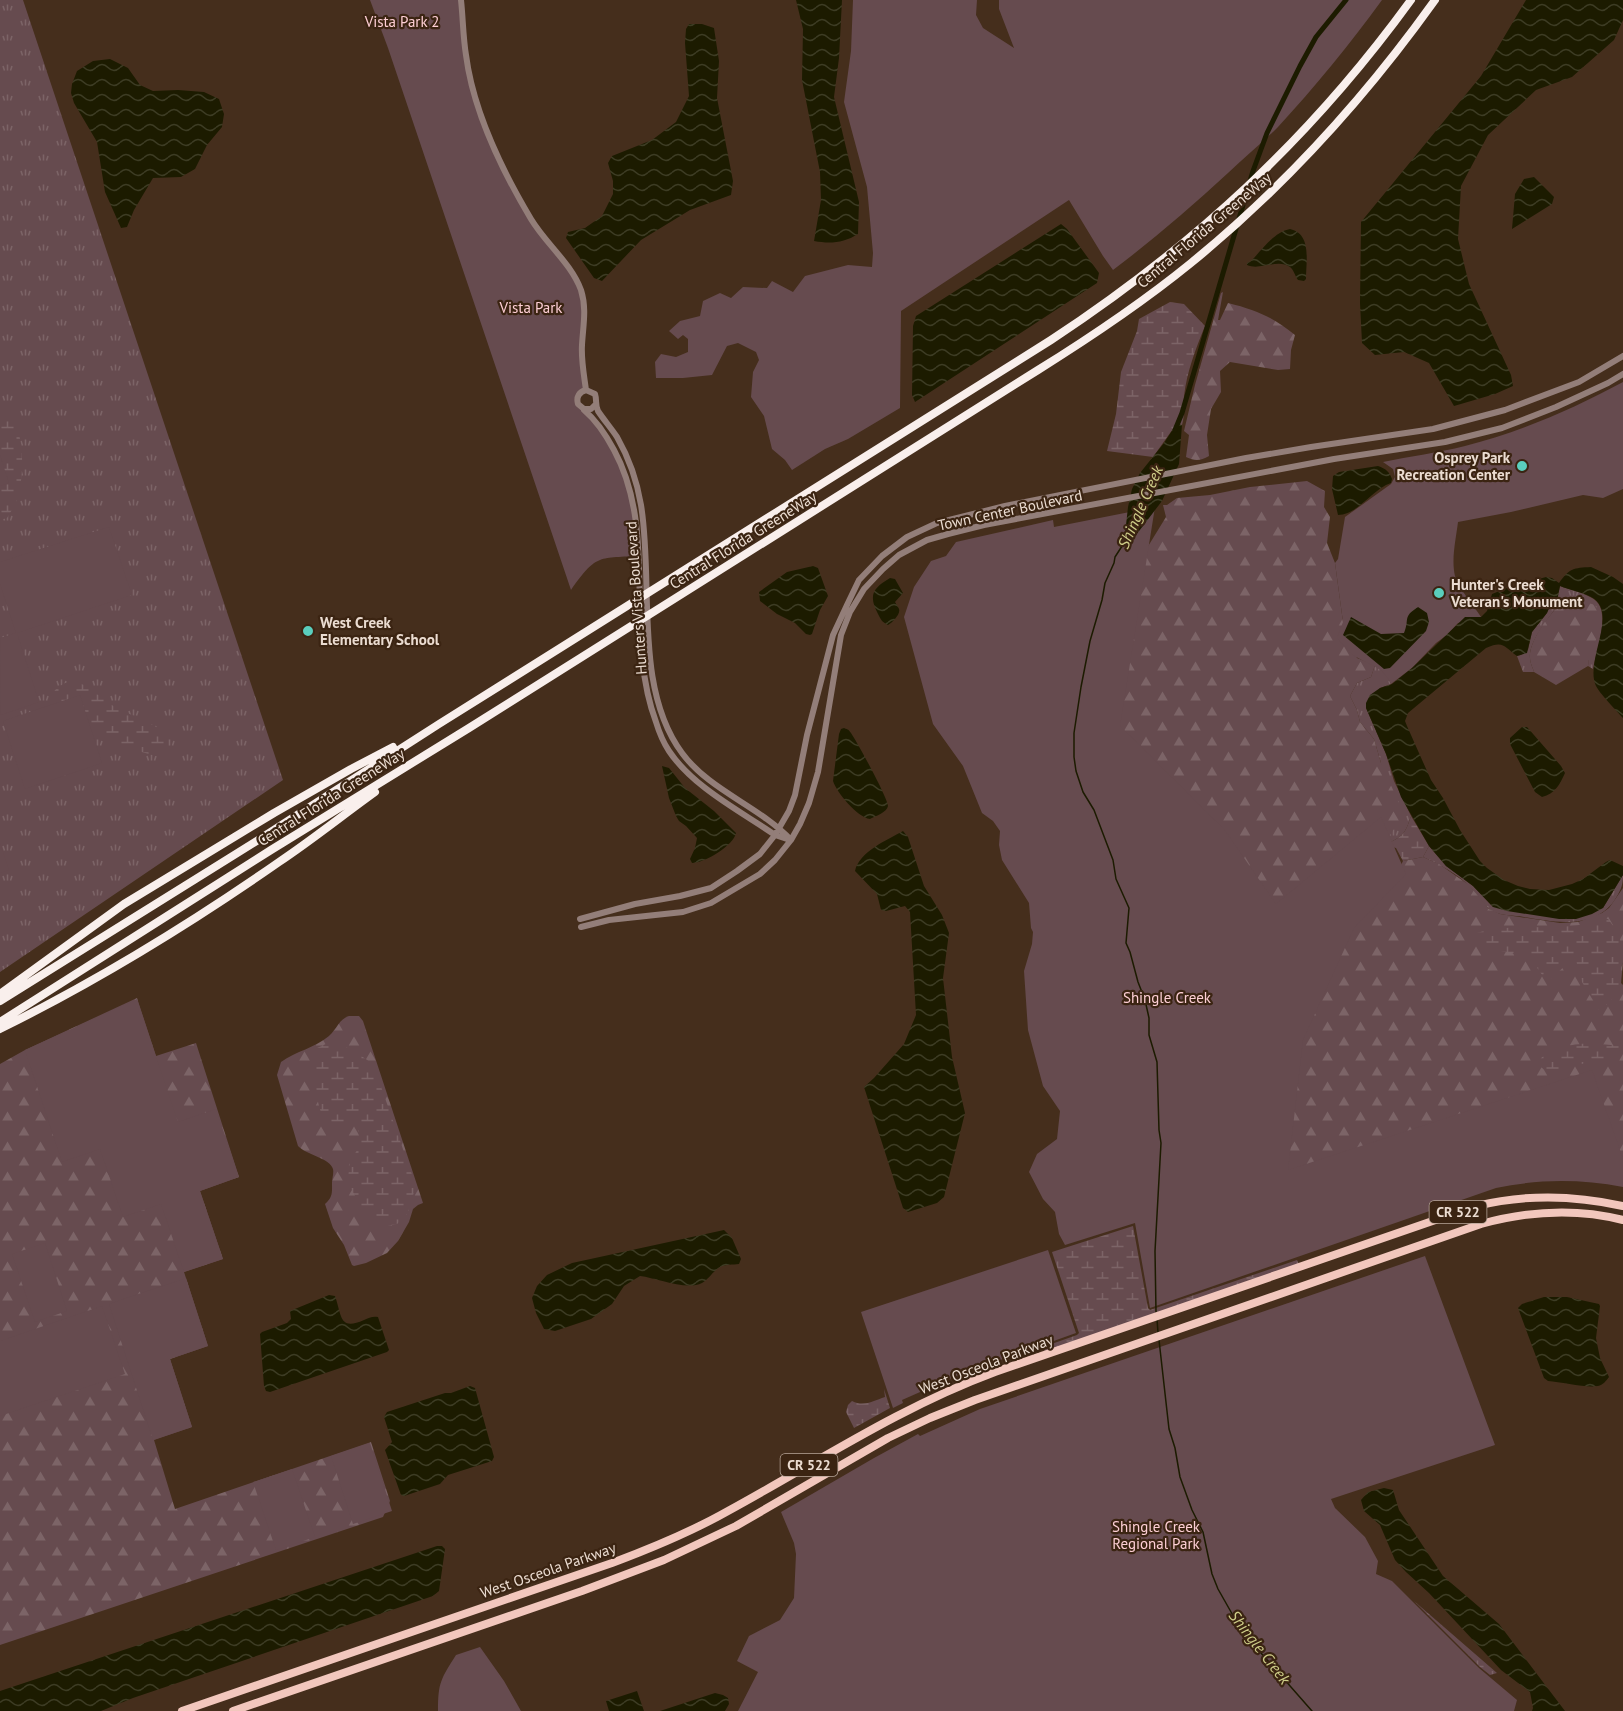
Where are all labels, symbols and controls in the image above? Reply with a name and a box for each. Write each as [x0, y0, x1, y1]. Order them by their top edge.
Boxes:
park label: Vista Park 2 [364, 12, 439, 31]
street label: Central Florida GreeneWay [1133, 168, 1275, 292]
park label: Vista Park [499, 298, 563, 317]
place label: Osprey Park Recreation Center [1397, 448, 1511, 484]
marker: Osprey Park Recreation Center [1515, 459, 1529, 473]
water label: Shingle Creek [1113, 462, 1167, 552]
street label: Town Center Boulevard [936, 485, 1084, 535]
street label: Central Florida GreeneWay [666, 487, 820, 593]
street label: Hunters Vista Boulevard [621, 521, 651, 675]
place label: Hunter's Creek Veteran's Monument [1450, 575, 1583, 611]
marker: Hunter's Creek Veteran's Monument [1432, 586, 1446, 600]
place label: West Creek Elementary School [320, 613, 440, 649]
marker: West Creek Elementary School [301, 624, 315, 638]
street label: Central Florida GreeneWay [254, 744, 408, 850]
park label: Shingle Creek [1123, 988, 1212, 1007]
road number: CR 522 [1430, 1201, 1486, 1223]
street label: West Osceola Parkway [916, 1330, 1056, 1398]
road number: CR 522 [780, 1454, 838, 1476]
park label: Shingle Creek Regional Park [1112, 1517, 1201, 1553]
street label: West Osceola Parkway [478, 1538, 618, 1602]
water label: Shingle Creek [1225, 1606, 1296, 1689]

